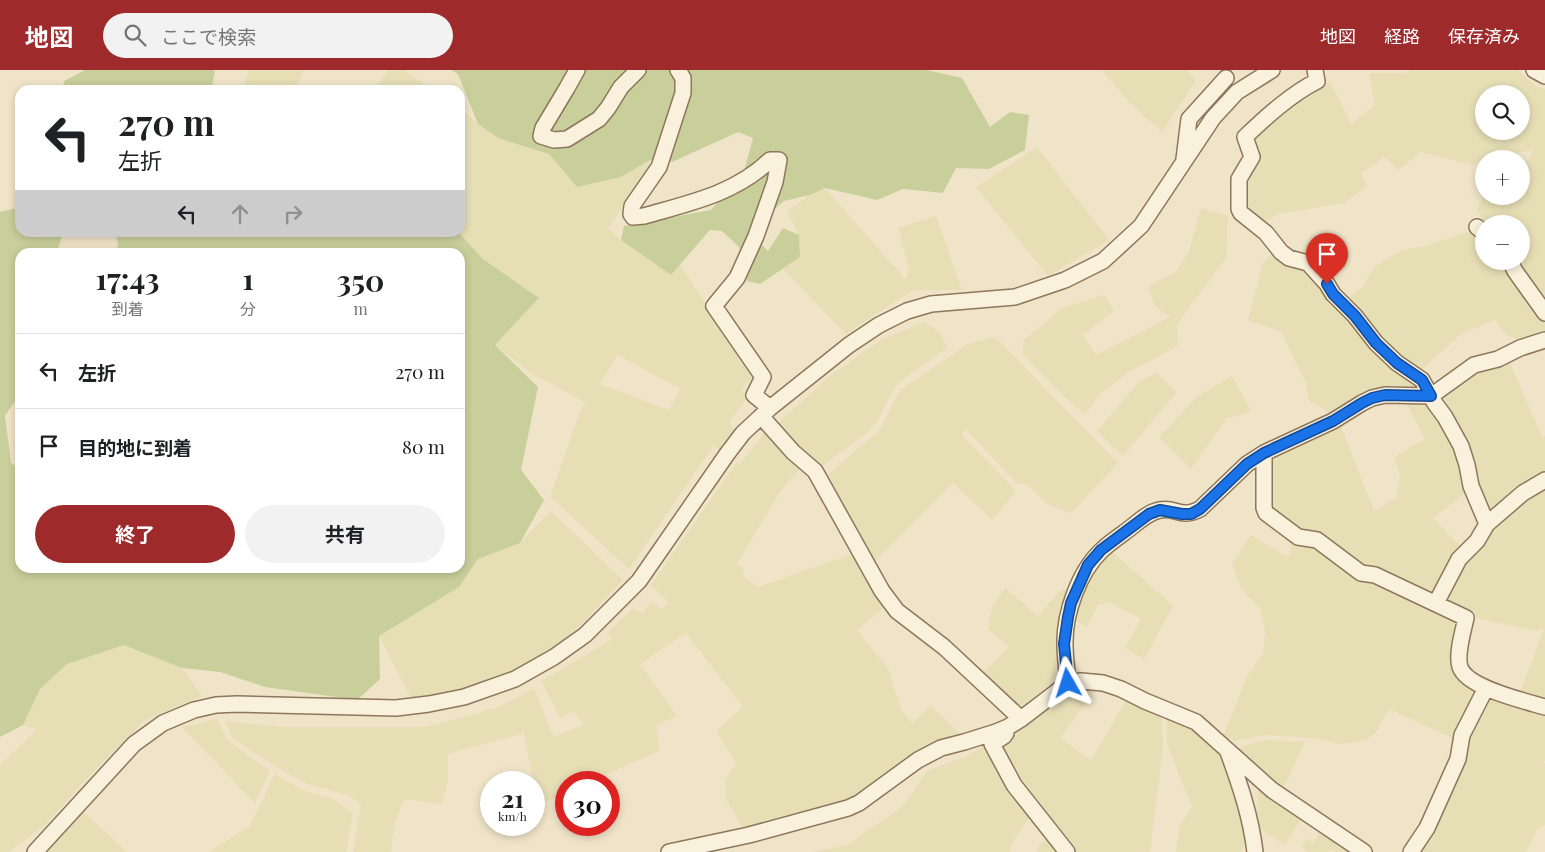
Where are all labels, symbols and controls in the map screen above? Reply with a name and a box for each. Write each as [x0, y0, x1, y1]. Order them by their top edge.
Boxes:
search box [103, 13, 453, 58]
text: 地図 [25, 20, 73, 52]
icon: search [121, 21, 149, 49]
text: ここで検索 [161, 23, 256, 49]
text: 地図 [1320, 24, 1356, 48]
text: 経路 [1384, 24, 1420, 48]
text: 保存済み [1448, 24, 1520, 48]
map controls [1475, 85, 1530, 270]
button: search [1475, 85, 1530, 140]
text: 270 m [118, 98, 215, 145]
icon: left [35, 105, 100, 170]
text: 左折 [118, 145, 162, 175]
button: + [1475, 150, 1530, 205]
icon: left [173, 200, 201, 228]
icon: ahead [226, 200, 254, 228]
icon: right [279, 200, 307, 228]
button: − [1475, 215, 1530, 270]
pin [1306, 233, 1348, 284]
icon: arrive [1313, 240, 1341, 268]
text: 17:43 [96, 258, 159, 298]
text: 1 [242, 258, 254, 298]
text: 350 [337, 260, 384, 300]
text: 到着 [111, 298, 144, 319]
text: 分 [240, 298, 256, 319]
text: m [353, 298, 368, 319]
icon: left [35, 357, 63, 385]
text: 270 m [395, 358, 445, 384]
text: 左折 [78, 359, 116, 385]
icon: arrive [35, 432, 63, 460]
text: 80 m [402, 433, 445, 459]
text: 目的地に到着 [78, 434, 192, 460]
button: 終了 [35, 505, 235, 563]
button: 共有 [245, 505, 445, 563]
position arrow [1041, 656, 1093, 708]
speed limit sign: 30 [555, 771, 620, 836]
text: 21 [501, 781, 524, 814]
text: km/h [498, 808, 527, 824]

